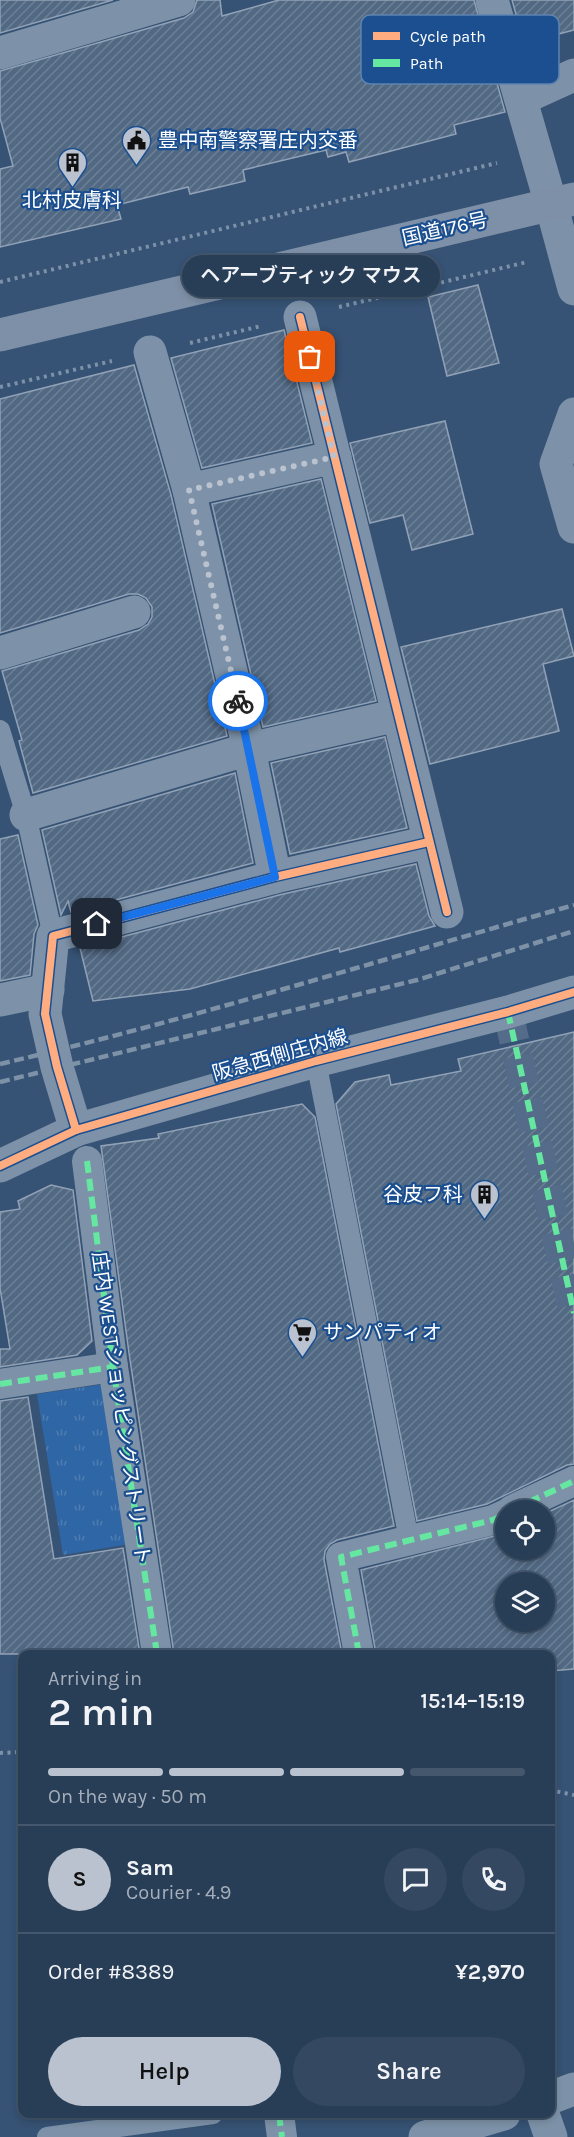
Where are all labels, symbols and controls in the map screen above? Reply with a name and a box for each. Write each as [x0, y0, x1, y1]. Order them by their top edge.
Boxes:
legend [361, 15, 559, 84]
text: Cycle path [410, 27, 486, 46]
text: Path [410, 54, 443, 73]
public building icon: 豊中南警察署庄内交番 [121, 124, 153, 166]
place label: 豊中南警察署庄内交番 [158, 129, 358, 152]
building icon: 北村皮膚科 [56, 146, 88, 188]
place label: 北村皮膚科 [22, 189, 122, 212]
street label: 国道176号 [400, 208, 490, 250]
callout: ヘアーブティック マウス [181, 255, 439, 297]
text: ヘアーブティック マウス [200, 264, 422, 287]
pin [284, 331, 335, 382]
icon: bag [293, 340, 326, 373]
courier [208, 671, 268, 731]
icon: bike [222, 685, 255, 718]
pin [71, 898, 122, 949]
icon: home [80, 907, 113, 940]
street label: 阪急西側庄内線 [210, 1025, 350, 1085]
building icon: 谷皮フ科 [468, 1178, 500, 1220]
place label: 谷皮フ科 [383, 1183, 463, 1206]
street label: 庄内 WESTショッピングストリート [88, 1250, 154, 1566]
supermarket icon: サンパティオ [286, 1316, 318, 1358]
place label: サンパティオ [323, 1321, 442, 1344]
map controls [495, 1500, 555, 1632]
button: locate [495, 1500, 555, 1560]
button: layers [495, 1572, 555, 1632]
text: Arriving in [48, 1667, 142, 1690]
text: 15:14–15:19 [420, 1688, 525, 1714]
text: 2 min [48, 1689, 154, 1735]
text: On the way · 50 m [48, 1785, 207, 1808]
button: chat [384, 1848, 447, 1911]
button: phone [462, 1848, 525, 1911]
text: Sam [126, 1855, 174, 1881]
text: S [72, 1866, 87, 1892]
text: Courier · 4.9 [126, 1881, 231, 1904]
text: Order #8389 [48, 1959, 174, 1985]
text: ¥2,970 [455, 1959, 525, 1985]
button: Help [48, 2037, 281, 2106]
button: Share [293, 2037, 525, 2106]

